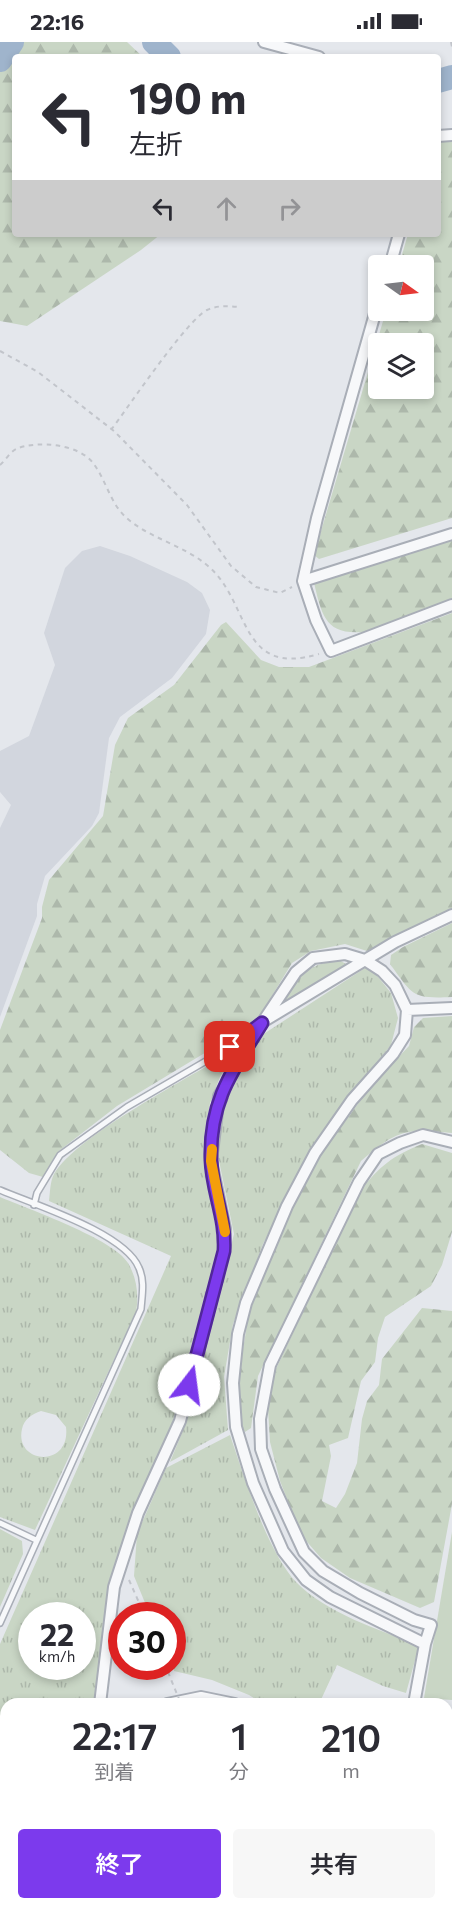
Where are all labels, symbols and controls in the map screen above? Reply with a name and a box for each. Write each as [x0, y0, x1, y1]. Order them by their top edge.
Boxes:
text: 22:16 [30, 8, 84, 35]
text: 190 m [129, 71, 247, 123]
icon: left [30, 78, 108, 156]
text: 左折 [129, 127, 183, 160]
icon: left [147, 192, 180, 225]
icon: ahead [210, 192, 243, 225]
icon: right [273, 192, 306, 225]
north arrow [368, 255, 434, 321]
map controls [368, 255, 434, 399]
button: layers [368, 333, 434, 399]
pin [204, 1021, 255, 1072]
icon: arrive [213, 1030, 246, 1063]
position arrow [157, 1353, 221, 1417]
speed limit sign: 30 [108, 1602, 186, 1680]
text: 22 [40, 1615, 74, 1652]
text: km/h [39, 1647, 75, 1665]
text: 22:17 [72, 1713, 157, 1757]
text: 1 [231, 1713, 247, 1757]
text: 210 [321, 1715, 381, 1759]
text: m [342, 1758, 360, 1782]
text: 到着 [95, 1759, 135, 1783]
text: 分 [229, 1759, 249, 1783]
button: 終了 [18, 1829, 221, 1898]
button: 共有 [233, 1829, 435, 1898]

